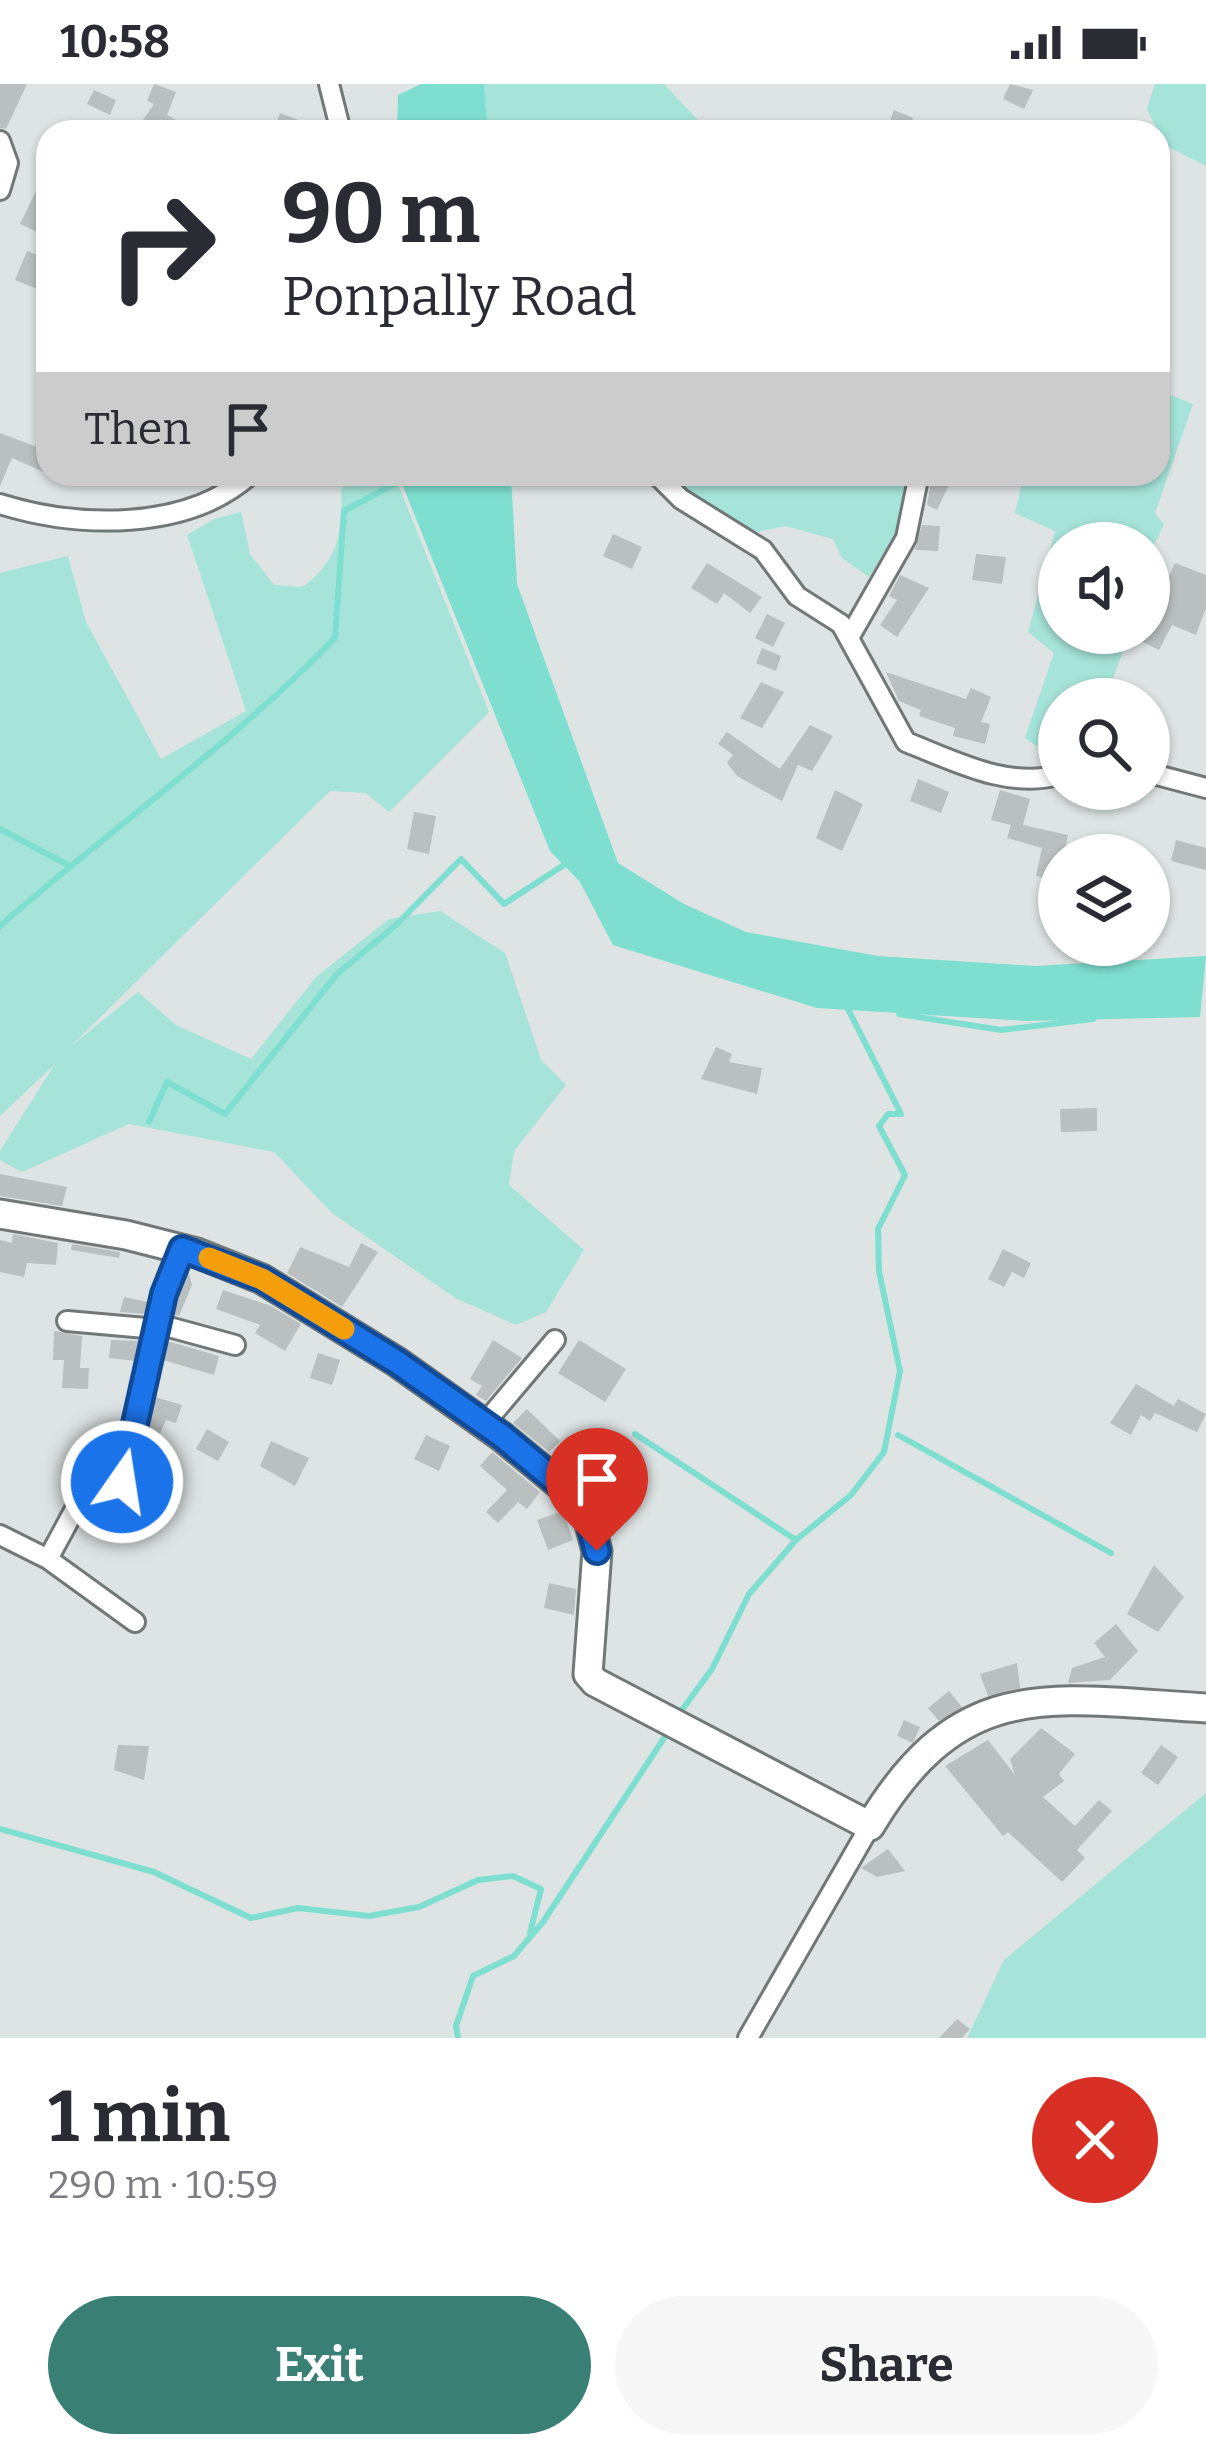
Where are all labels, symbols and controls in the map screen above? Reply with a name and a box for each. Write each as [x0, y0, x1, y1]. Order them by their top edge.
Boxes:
text: 10:58 [60, 15, 170, 69]
text: 90 m [282, 163, 480, 264]
icon: right [84, 168, 240, 324]
text: Ponpally Road [282, 265, 637, 329]
icon: arrive [215, 396, 281, 462]
text: Then [84, 402, 191, 456]
map controls [1038, 522, 1170, 966]
button: sound [1038, 522, 1170, 654]
button: search [1038, 678, 1170, 810]
button: layers [1038, 834, 1170, 966]
position arrow [59, 1419, 185, 1545]
pin [546, 1428, 648, 1551]
icon: arrive [564, 1446, 630, 1512]
text: 1 min [48, 2074, 230, 2160]
button: close [1032, 2077, 1158, 2203]
text: 290 m · 10:59 [48, 2162, 278, 2208]
button: Exit [48, 2296, 591, 2434]
button: Share [615, 2296, 1158, 2434]

